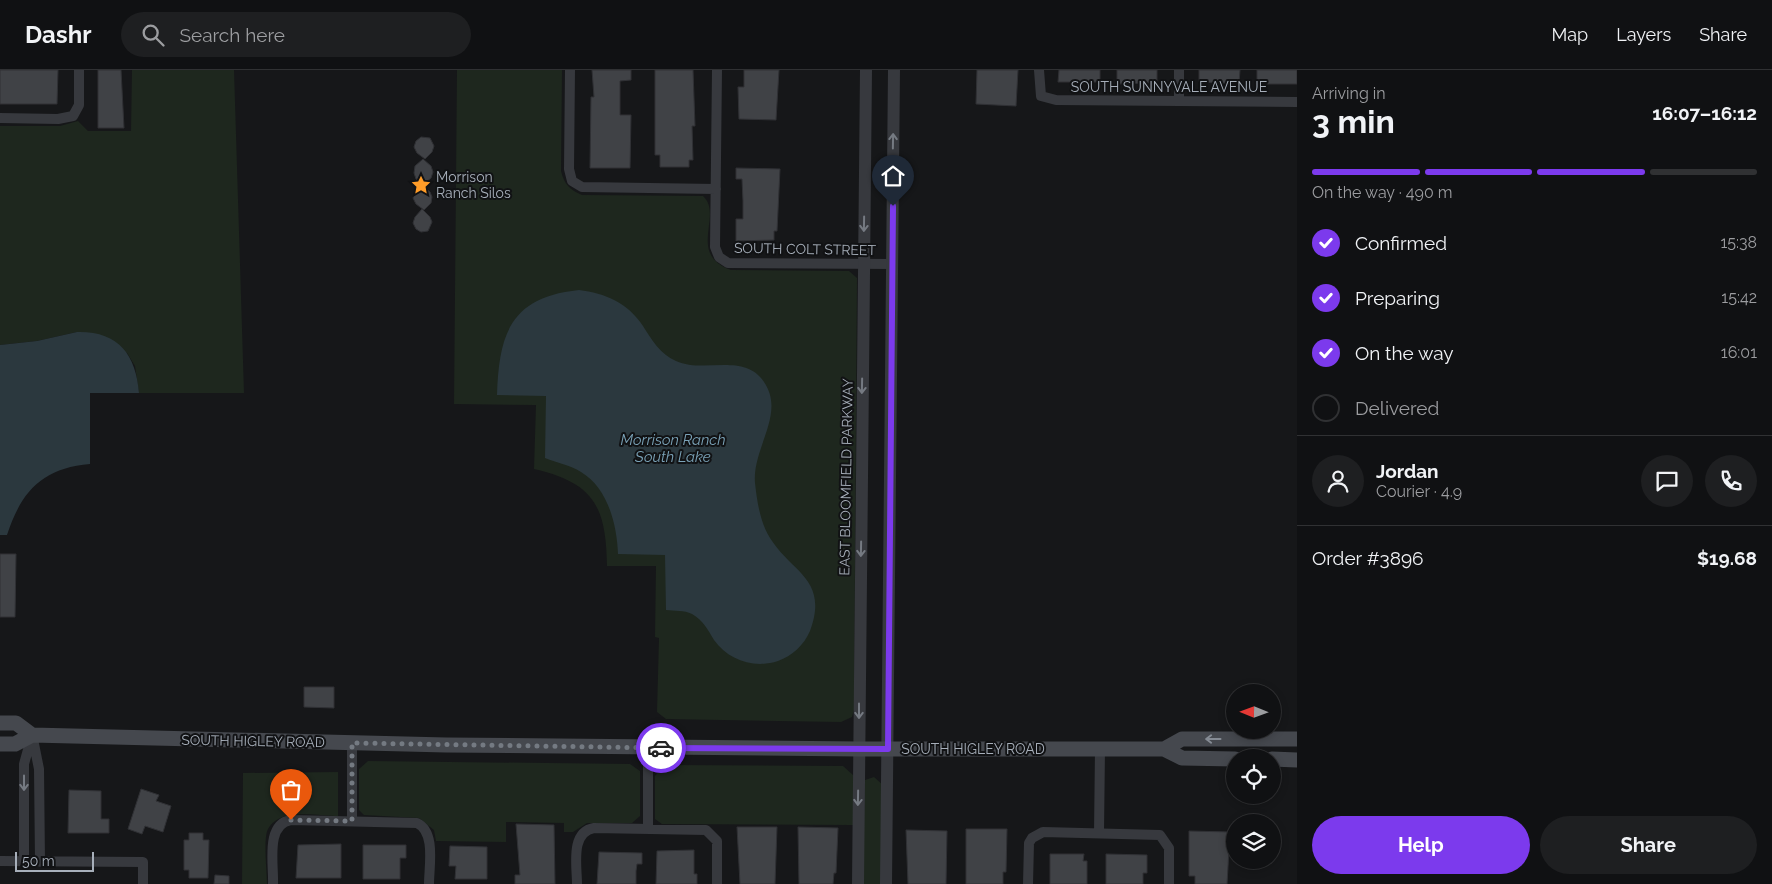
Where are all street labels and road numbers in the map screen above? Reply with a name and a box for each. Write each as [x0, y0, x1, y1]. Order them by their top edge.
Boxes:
street label: SOUTH SUNNYVALE AVENUE [1071, 79, 1267, 95]
street label: SOUTH COLT STREET [734, 240, 877, 258]
street label: EAST BLOOMFIELD PARKWAY [836, 378, 856, 576]
street label: SOUTH HIGLEY ROAD [181, 732, 325, 750]
street label: SOUTH HIGLEY ROAD [901, 741, 1045, 757]

